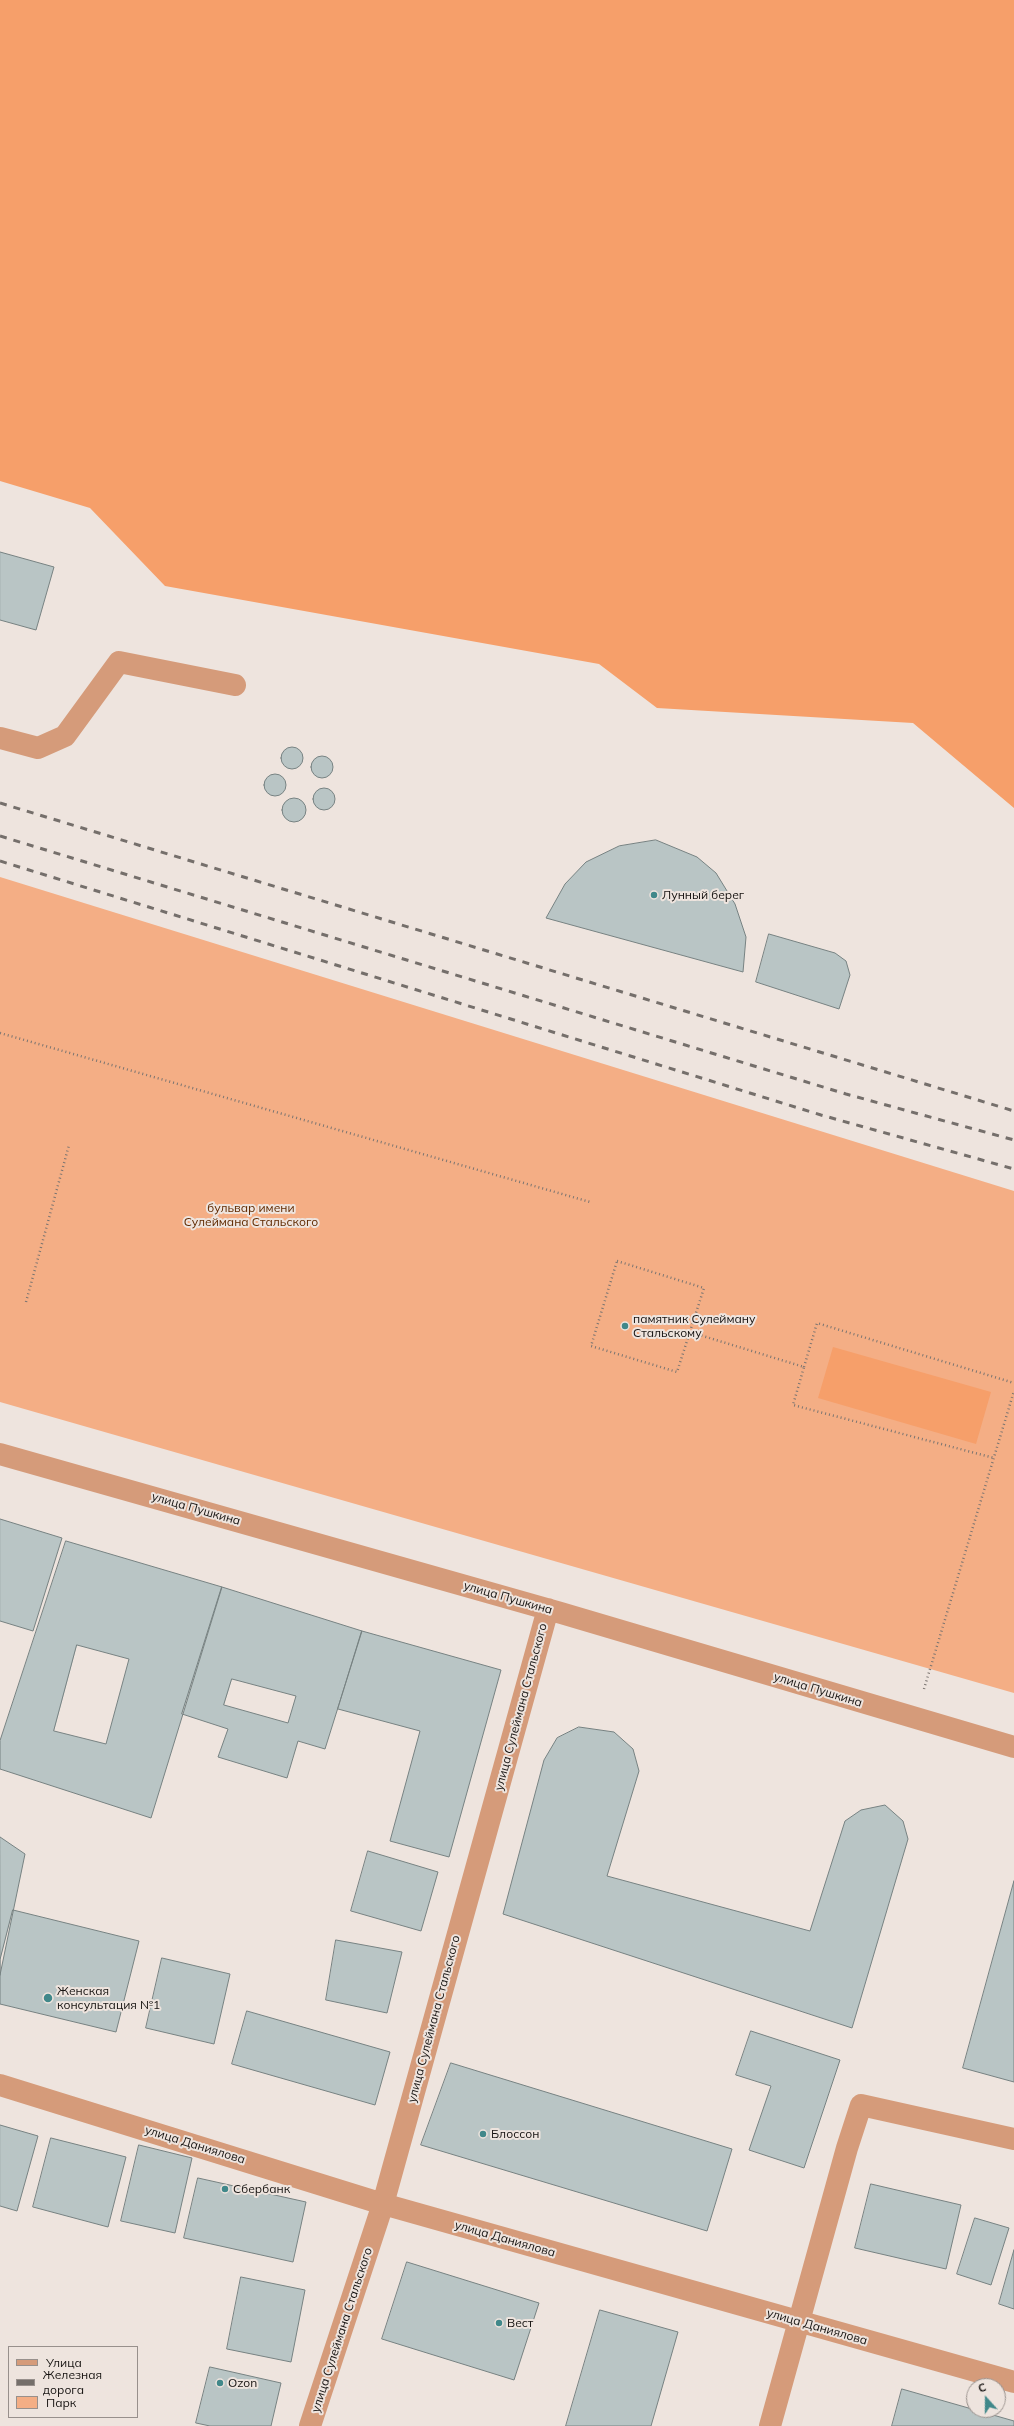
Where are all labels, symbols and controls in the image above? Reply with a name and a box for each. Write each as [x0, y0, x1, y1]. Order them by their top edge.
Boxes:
place label: Лунный берег [662, 888, 744, 902]
marker: Лунный берег [649, 890, 659, 900]
park label: бульвар имени Сулеймана Стальского [184, 1201, 318, 1229]
place label: памятник Сулейману Стальскому [633, 1312, 756, 1340]
marker: памятник Сулейману Стальскому [620, 1321, 630, 1331]
street label: улица Пушкина [150, 1489, 242, 1529]
street label: улица Пушкина [462, 1578, 554, 1618]
street label: улица Сулеймана Стальского [492, 1622, 550, 1792]
street label: улица Пушкина [772, 1670, 864, 1710]
street label: улица Сулеймана Стальского [405, 1934, 463, 2104]
place label: Женская консультация №1 [57, 1984, 160, 2012]
marker: Женская консультация №1 [42, 1992, 54, 2004]
street label: улица Даниялова [143, 2123, 247, 2167]
place label: Блоссон [491, 2127, 539, 2141]
marker: Блоссон [478, 2129, 488, 2139]
place label: Сбербанк [233, 2182, 290, 2196]
marker: Сбербанк [220, 2184, 230, 2194]
street label: улица Даниялова [453, 2218, 557, 2260]
street label: улица Сулеймана Стальского [308, 2246, 376, 2414]
street label: улица Даниялова [765, 2306, 869, 2348]
place label: Вест [507, 2316, 533, 2330]
marker: Вест [494, 2318, 504, 2328]
legend [8, 2346, 138, 2418]
text: Улица [46, 2355, 82, 2370]
text: Железная дорога [43, 2367, 102, 2397]
place label: Ozon [228, 2376, 257, 2390]
marker: Ozon [215, 2378, 225, 2388]
north arrow [966, 2378, 1006, 2418]
text: С [976, 2380, 988, 2396]
text: Парк [46, 2395, 76, 2410]

